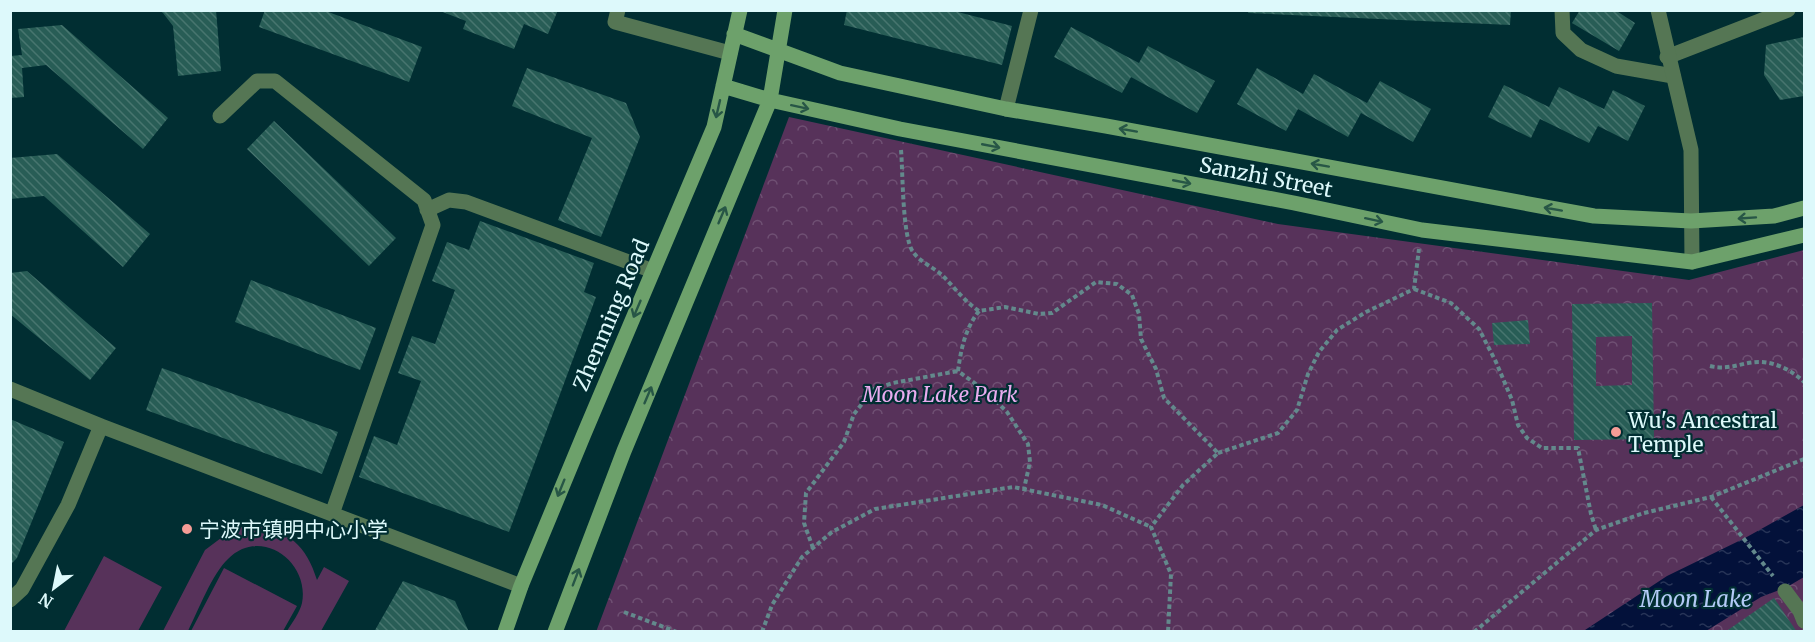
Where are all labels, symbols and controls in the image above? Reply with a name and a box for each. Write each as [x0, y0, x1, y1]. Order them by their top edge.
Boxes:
one-way arrow [712, 98, 723, 118]
one-way arrow [789, 102, 809, 113]
one-way arrow [1119, 124, 1139, 135]
one-way arrow [980, 141, 1000, 152]
street label: Sanzhi Street [1197, 151, 1335, 203]
one-way arrow [1311, 159, 1330, 170]
one-way arrow [1172, 177, 1192, 188]
one-way arrow [1544, 203, 1563, 214]
one-way arrow [717, 207, 728, 225]
one-way arrow [1738, 212, 1758, 223]
one-way arrow [1364, 214, 1383, 226]
street label: Zhenming Road [567, 235, 655, 395]
one-way arrow [631, 299, 642, 317]
park label: Moon Lake Park [861, 381, 1018, 408]
one-way arrow [643, 387, 654, 405]
place label: Wu's Ancestral Temple [1627, 407, 1778, 458]
marker: Wu's Ancestral Temple [1609, 425, 1623, 439]
one-way arrow [555, 479, 566, 497]
place label: 宁波市镇明中心小学 [199, 516, 388, 543]
marker: 宁波市镇明中心小学 [180, 522, 194, 536]
north arrow [24, 558, 84, 618]
one-way arrow [571, 568, 582, 586]
water label: Moon Lake [1639, 585, 1752, 613]
text: N [35, 589, 57, 613]

